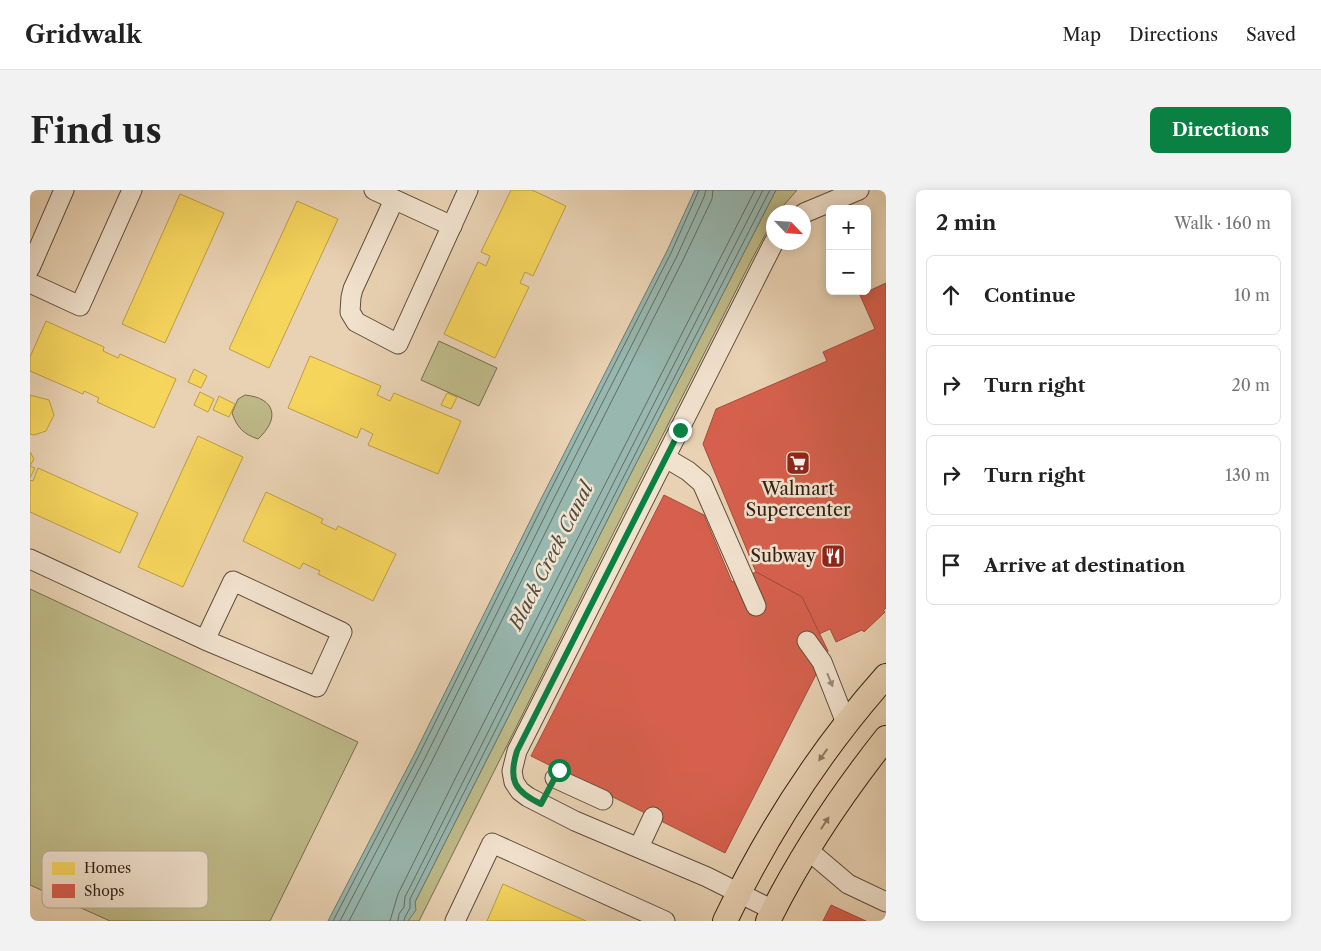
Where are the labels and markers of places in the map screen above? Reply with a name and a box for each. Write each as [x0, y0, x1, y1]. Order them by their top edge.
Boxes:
supermarket icon: Walmart Supercenter [785, 450, 811, 476]
place label: Walmart Supercenter [745, 478, 851, 521]
restaurant icon: Subway [820, 543, 846, 569]
place label: Subway [750, 545, 817, 567]

